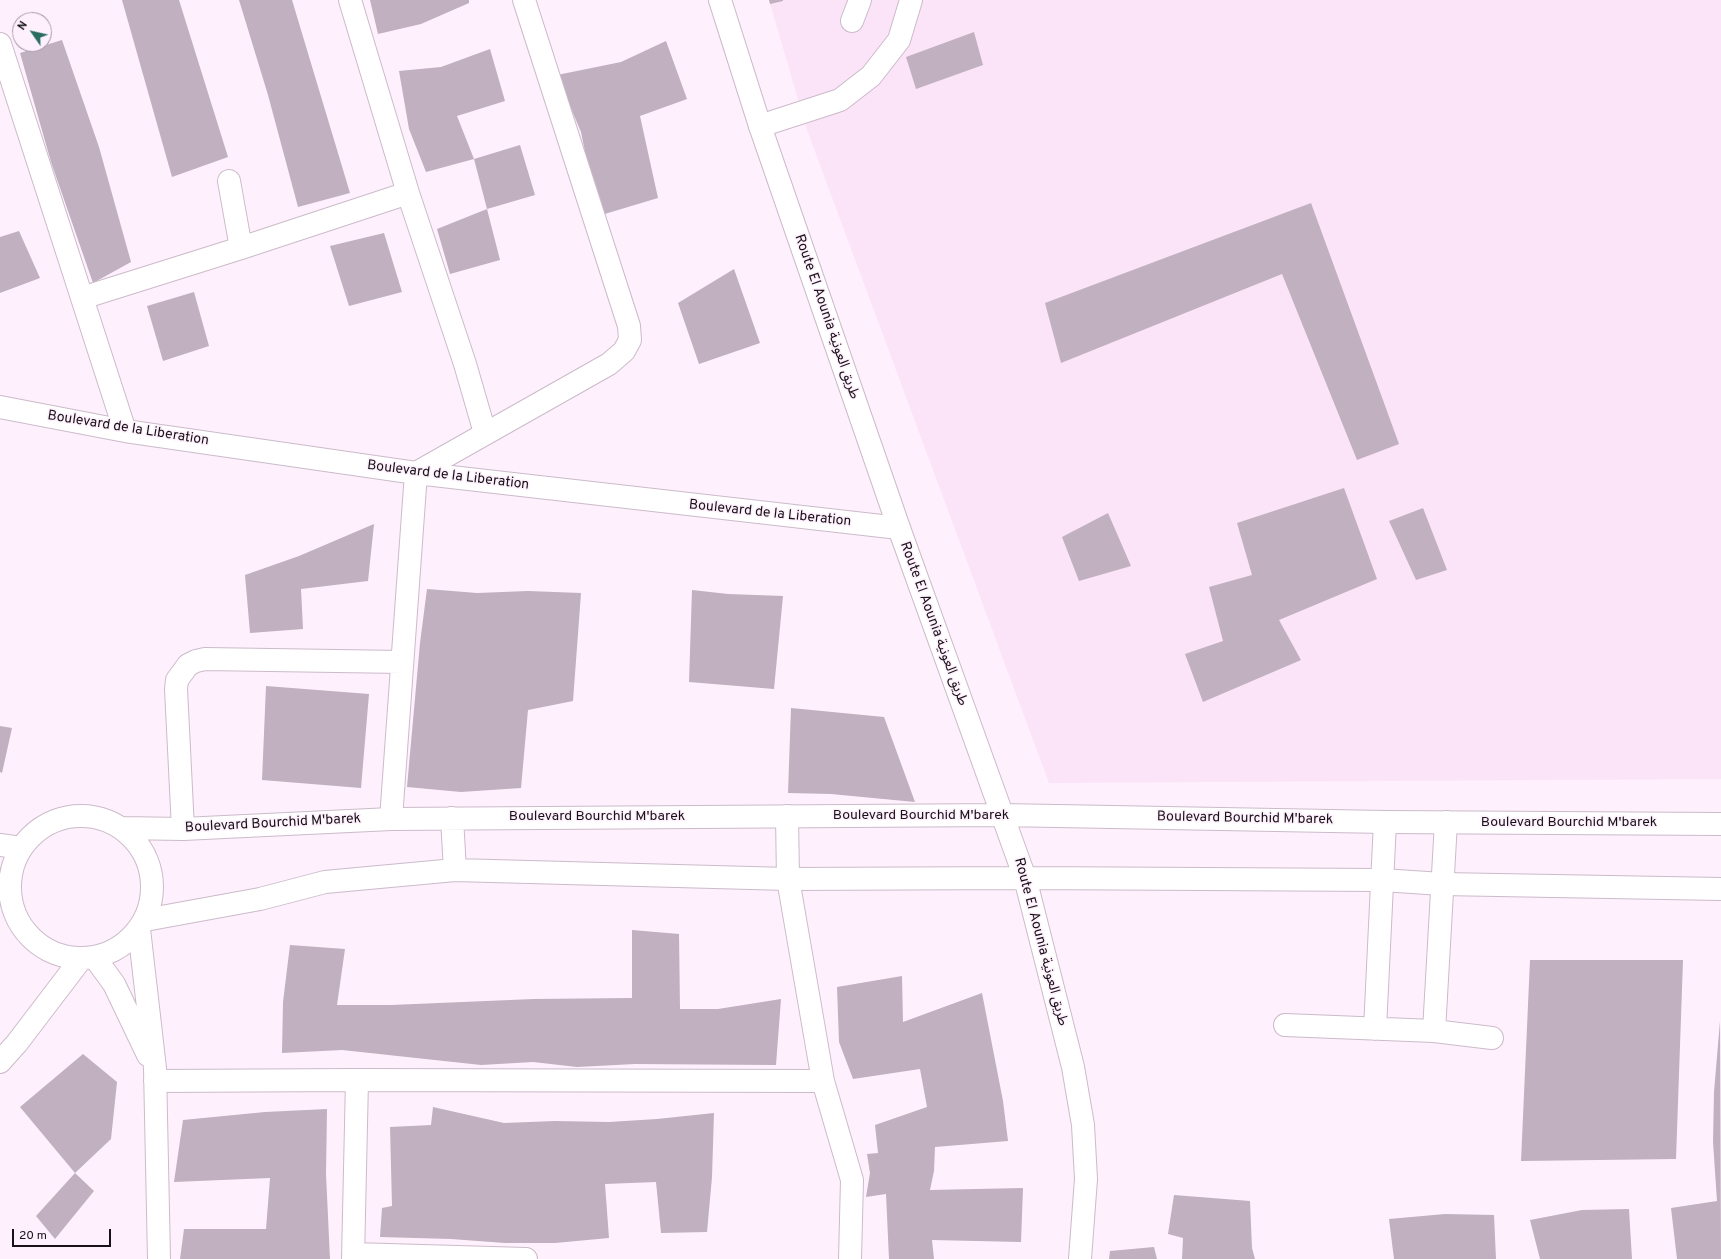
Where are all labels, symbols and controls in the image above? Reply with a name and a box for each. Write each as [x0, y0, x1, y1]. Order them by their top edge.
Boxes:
north arrow [12, 12, 52, 52]
text: N [15, 19, 31, 33]
street label: Route El Aounia طريق العونية [790, 232, 862, 402]
street label: Boulevard de la Liberation [46, 408, 210, 450]
street label: Boulevard de la Liberation [366, 458, 530, 494]
street label: Boulevard de la Liberation [688, 497, 852, 531]
street label: Route El Aounia طريق العونية [895, 540, 971, 708]
street label: Boulevard Bourchid M'barek [833, 808, 1009, 824]
street label: Boulevard Bourchid M'barek [509, 809, 685, 825]
street label: Boulevard Bourchid M'barek [1157, 809, 1333, 829]
street label: Boulevard Bourchid M'barek [185, 811, 361, 837]
street label: Boulevard Bourchid M'barek [1481, 815, 1657, 831]
street label: Route El Aounia طريق العونية [1009, 856, 1071, 1028]
scale bar [14, 1221, 113, 1247]
text: 20 m [19, 1228, 47, 1244]

